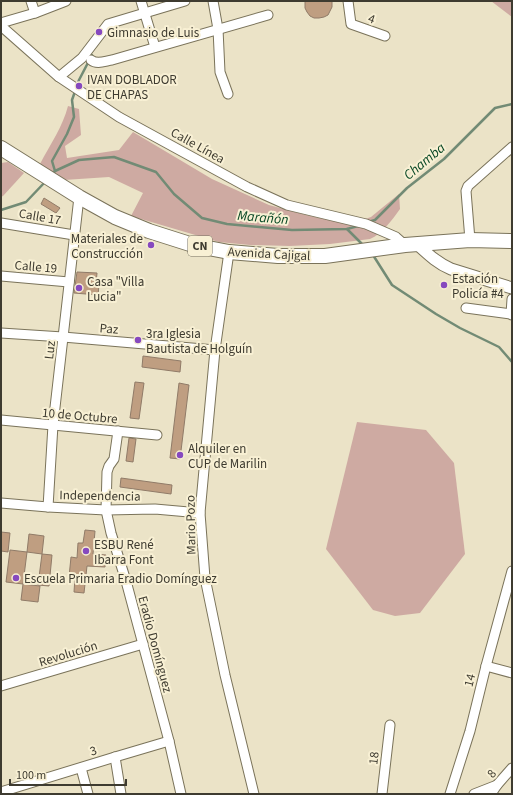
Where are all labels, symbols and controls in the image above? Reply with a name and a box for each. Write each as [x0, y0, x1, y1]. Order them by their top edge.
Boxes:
street label: 4 [366, 9, 378, 29]
place label: Gimnasio de Luis [107, 24, 200, 42]
marker: Gimnasio de Luis [94, 27, 104, 37]
place label: IVAN DOBLADOR DE CHAPAS [87, 71, 177, 104]
marker: IVAN DOBLADOR DE CHAPAS [74, 81, 84, 91]
street label: Calle Línea [167, 124, 228, 168]
water label: Chamba [400, 138, 450, 185]
street label: Calle 17 [17, 204, 62, 230]
water label: Marañón [236, 206, 289, 230]
place label: Materiales de Construcción [71, 230, 143, 263]
road number: CN [188, 236, 212, 256]
marker: Materiales de Construcción [146, 240, 156, 250]
street label: Avenida Cajigal [227, 243, 311, 265]
street label: Calle 19 [14, 256, 58, 278]
place label: Estación Policía #4 [452, 270, 504, 303]
place label: Casa "Villa Lucia" [87, 273, 144, 306]
marker: Estación Policía #4 [439, 280, 449, 290]
marker: Casa "Villa Lucia" [74, 283, 84, 293]
street label: Paz [99, 319, 120, 339]
place label: 3ra Iglesia Bautista de Holguín [146, 325, 252, 358]
marker: 3ra Iglesia Bautista de Holguín [133, 335, 143, 345]
street label: Luz [40, 339, 60, 360]
street label: 10 de Octubre [41, 404, 118, 428]
place label: Alquiler en CUP de Marilin [188, 440, 267, 473]
marker: Alquiler en CUP de Marilin [175, 450, 185, 460]
street label: Independencia [59, 486, 141, 506]
street label: Mario Pozo [181, 495, 201, 555]
place label: ESBU René Ibarra Font [94, 536, 154, 569]
marker: ESBU René Ibarra Font [81, 546, 91, 556]
place label: Escuela Primaria Eradio Domínguez [24, 570, 217, 588]
marker: Escuela Primaria Eradio Domínguez [11, 573, 21, 583]
street label: Eradio Domínguez [133, 594, 177, 695]
street label: Revolución [37, 637, 100, 671]
street label: 14 [460, 671, 480, 689]
street label: 3 [87, 741, 99, 761]
street label: 18 [364, 751, 384, 765]
scale bar [10, 761, 126, 787]
street label: 8 [483, 765, 501, 782]
text: 100 m [16, 767, 46, 784]

